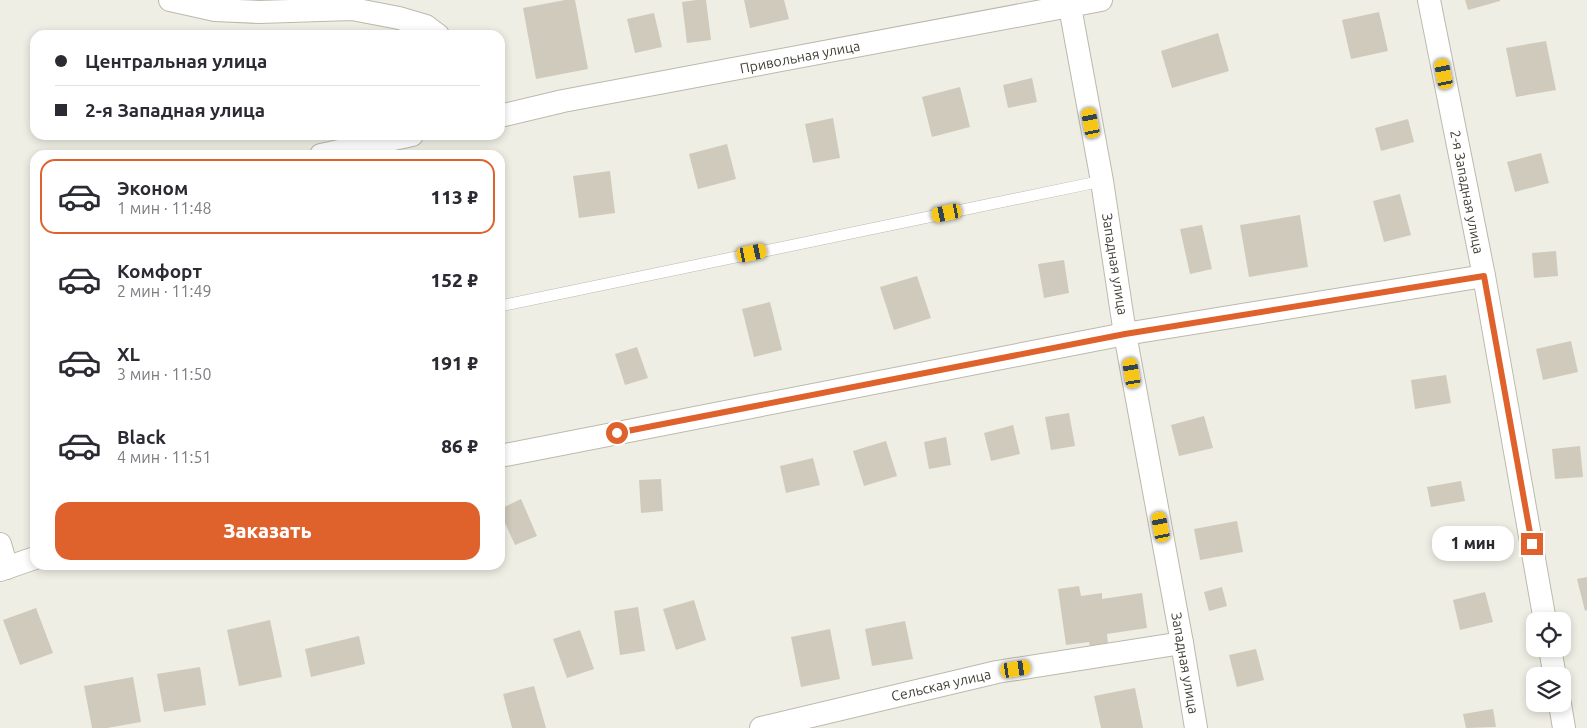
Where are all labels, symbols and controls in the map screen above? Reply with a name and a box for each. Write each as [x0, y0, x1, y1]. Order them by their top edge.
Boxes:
street label: Привольная улица [739, 38, 861, 76]
text: Центральная улица [85, 50, 267, 72]
car [1433, 58, 1454, 90]
text: 2-я Западная улица [85, 99, 265, 121]
car [1080, 107, 1101, 139]
street label: 2-я Западная улица [1447, 129, 1487, 255]
icon: car [57, 174, 102, 219]
text: Эконом [117, 177, 188, 199]
text: 113 ₽ [431, 186, 478, 208]
text: 1 мин · 11:48 [117, 199, 211, 217]
car [930, 203, 963, 223]
street label: Западная улица [1099, 212, 1131, 316]
car [735, 243, 768, 263]
icon: car [57, 257, 102, 302]
text: Комфорт [117, 260, 202, 282]
text: 152 ₽ [431, 269, 478, 291]
text: 2 мин · 11:49 [117, 282, 211, 300]
icon: car [57, 340, 102, 385]
text: XL [117, 343, 140, 365]
text: 191 ₽ [431, 352, 478, 374]
car [1122, 357, 1141, 389]
text: 3 мин · 11:50 [117, 365, 211, 383]
route start [606, 422, 628, 444]
icon: car [57, 423, 102, 468]
text: Black [117, 426, 166, 448]
text: 86 ₽ [441, 435, 478, 457]
text: 4 мин · 11:51 [117, 448, 211, 466]
button: Заказать [55, 502, 480, 560]
car [1150, 511, 1171, 543]
callout: 1 мин [1432, 526, 1514, 562]
route end [1521, 533, 1543, 555]
text: 1 мин [1451, 534, 1495, 552]
street label: Западная улица [1168, 611, 1202, 715]
map controls [1526, 612, 1571, 712]
button: locate [1526, 612, 1571, 657]
car [1000, 659, 1031, 679]
street label: Сельская улица [890, 666, 992, 704]
button: layers [1526, 667, 1571, 712]

